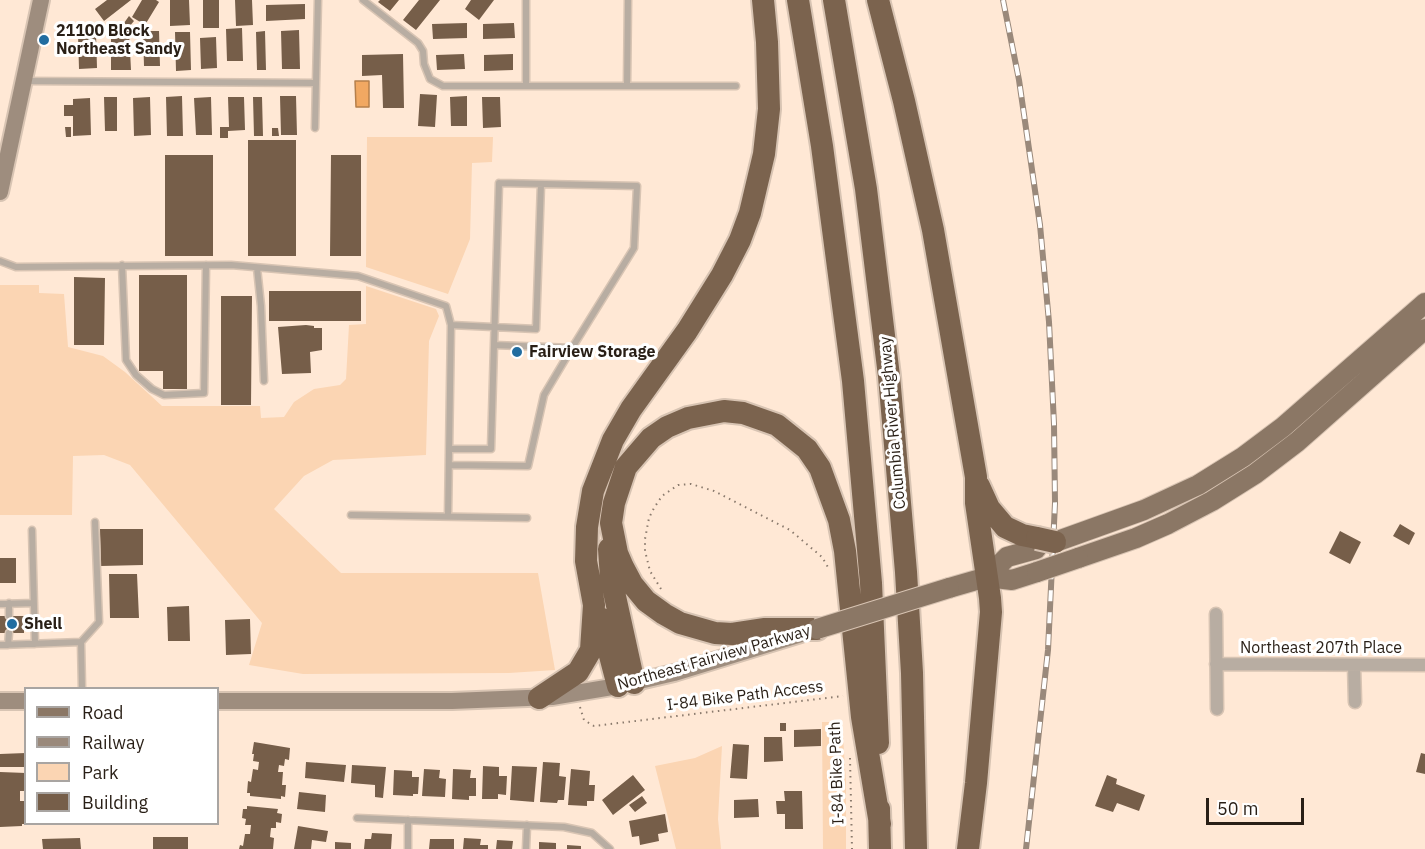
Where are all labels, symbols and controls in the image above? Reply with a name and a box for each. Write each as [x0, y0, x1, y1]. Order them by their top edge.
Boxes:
place label: 21100 Block Northeast Sandy [56, 21, 182, 59]
marker: 21100 Block Northeast Sandy [37, 33, 51, 47]
street label: Columbia River Highway [876, 336, 910, 510]
place label: Fairview Storage [529, 342, 655, 362]
marker: Fairview Storage [510, 345, 524, 359]
place label: Shell [24, 614, 62, 634]
marker: Shell [5, 617, 19, 631]
street label: Northeast Fairview Parkway [615, 621, 813, 695]
street label: Northeast 207th Place [1240, 638, 1402, 658]
street label: I-84 Bike Path Access [666, 677, 824, 715]
legend [24, 687, 219, 825]
text: Road [82, 701, 123, 724]
street label: I-84 Bike Path [826, 721, 848, 825]
text: Railway [82, 731, 144, 754]
text: Park [82, 761, 118, 784]
scale bar [1209, 786, 1306, 824]
text: Building [82, 791, 148, 814]
text: 50 m [1217, 797, 1259, 820]

